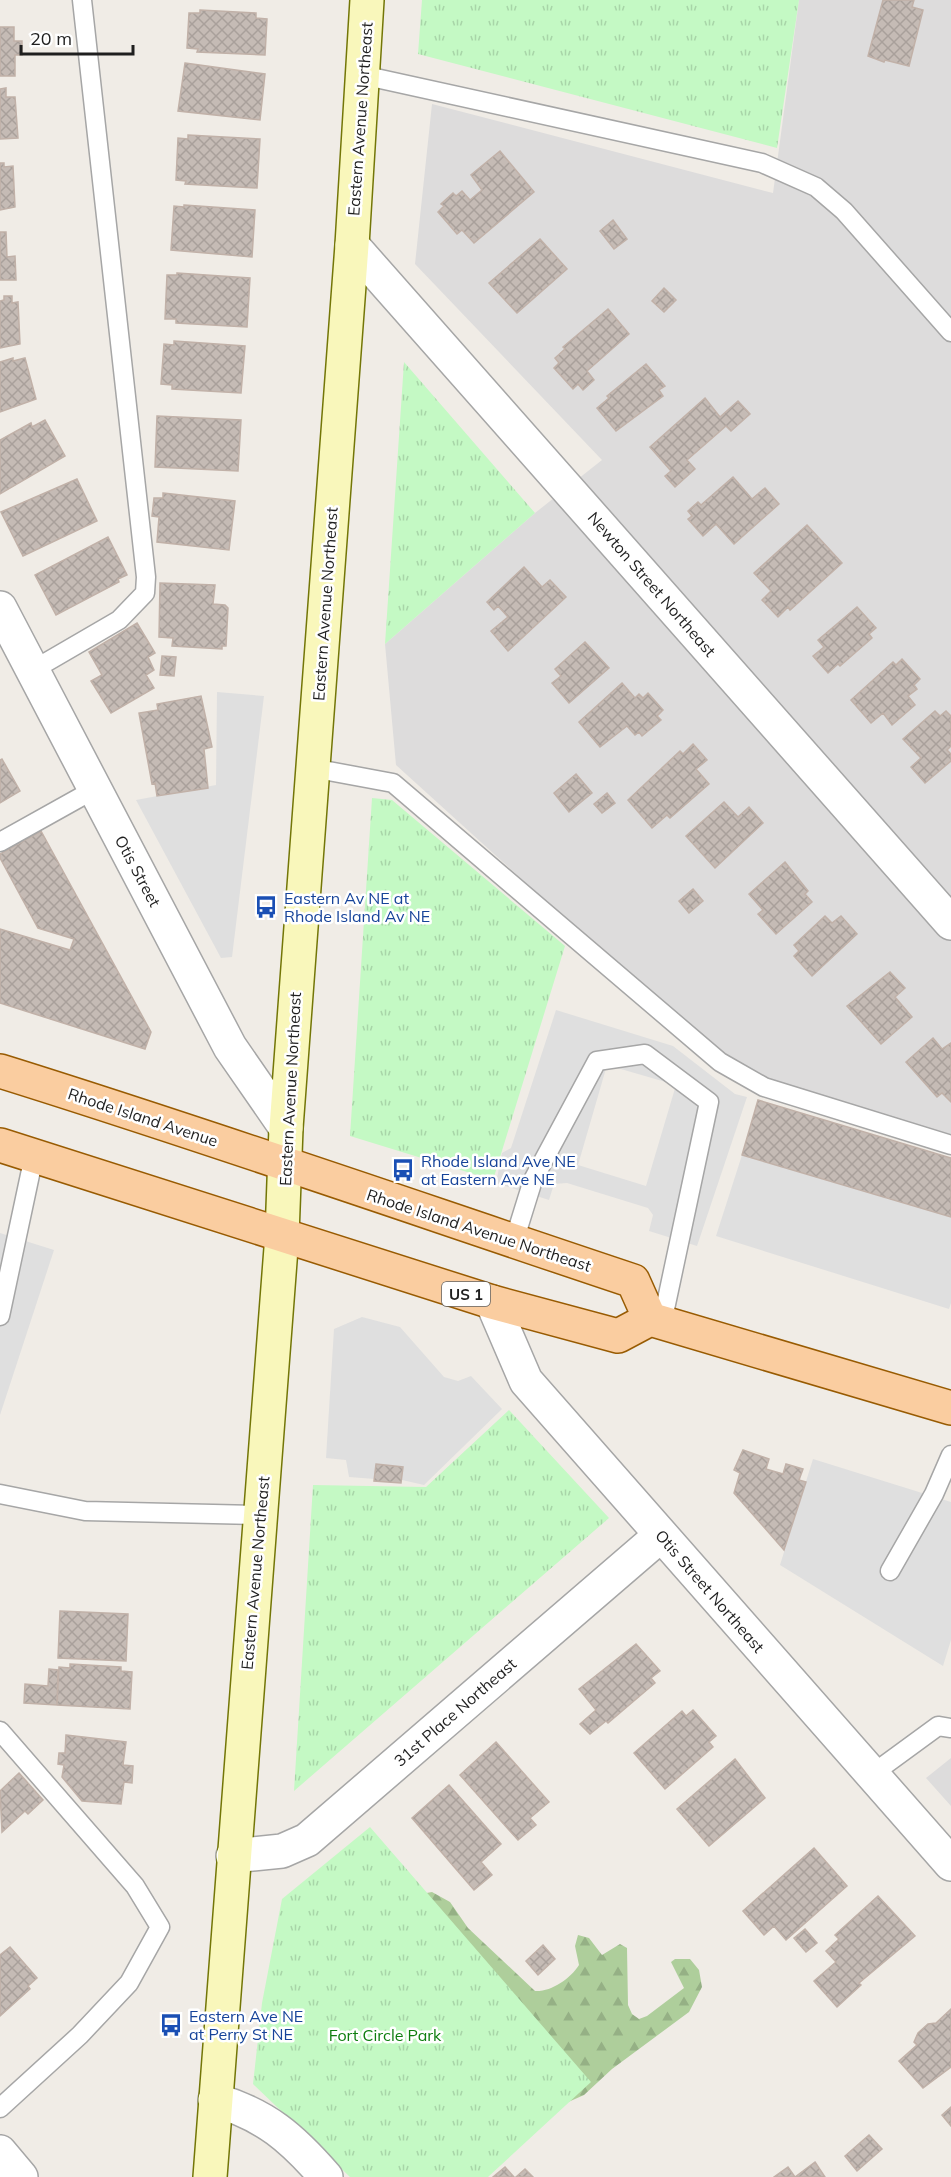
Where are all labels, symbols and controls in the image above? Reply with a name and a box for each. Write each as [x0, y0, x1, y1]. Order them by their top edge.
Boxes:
scale bar [21, 18, 134, 56]
street label: Eastern Avenue Northeast [343, 21, 377, 217]
text: 20 m [30, 27, 72, 50]
street label: Eastern Avenue Northeast [308, 506, 342, 702]
street label: Newton Street Northeast [584, 508, 721, 661]
street label: Otis Street [111, 832, 165, 911]
place label: Eastern Av NE at Rhode Island Av NE [284, 888, 430, 926]
bus stop icon: Eastern Av NE at Rhode Island Av NE [253, 894, 279, 920]
street label: Eastern Avenue Northeast [275, 991, 305, 1187]
street label: Rhode Island Avenue [66, 1083, 220, 1151]
place label: Rhode Island Ave NE at Eastern Ave NE [421, 1151, 576, 1189]
bus stop icon: Rhode Island Ave NE at Eastern Ave NE [390, 1157, 416, 1183]
street label: Rhode Island Avenue Northeast [364, 1184, 594, 1276]
road number: US 1 [442, 1282, 490, 1306]
street label: Eastern Avenue Northeast [237, 1475, 273, 1671]
street label: Otis Street Northeast [651, 1525, 769, 1657]
street label: 31st Place Northeast [390, 1653, 520, 1771]
place label: Eastern Ave NE at Perry St NE [189, 2006, 303, 2044]
bus stop icon: Eastern Ave NE at Perry St NE [158, 2012, 184, 2038]
park label: Fort Circle Park [329, 2025, 442, 2045]

